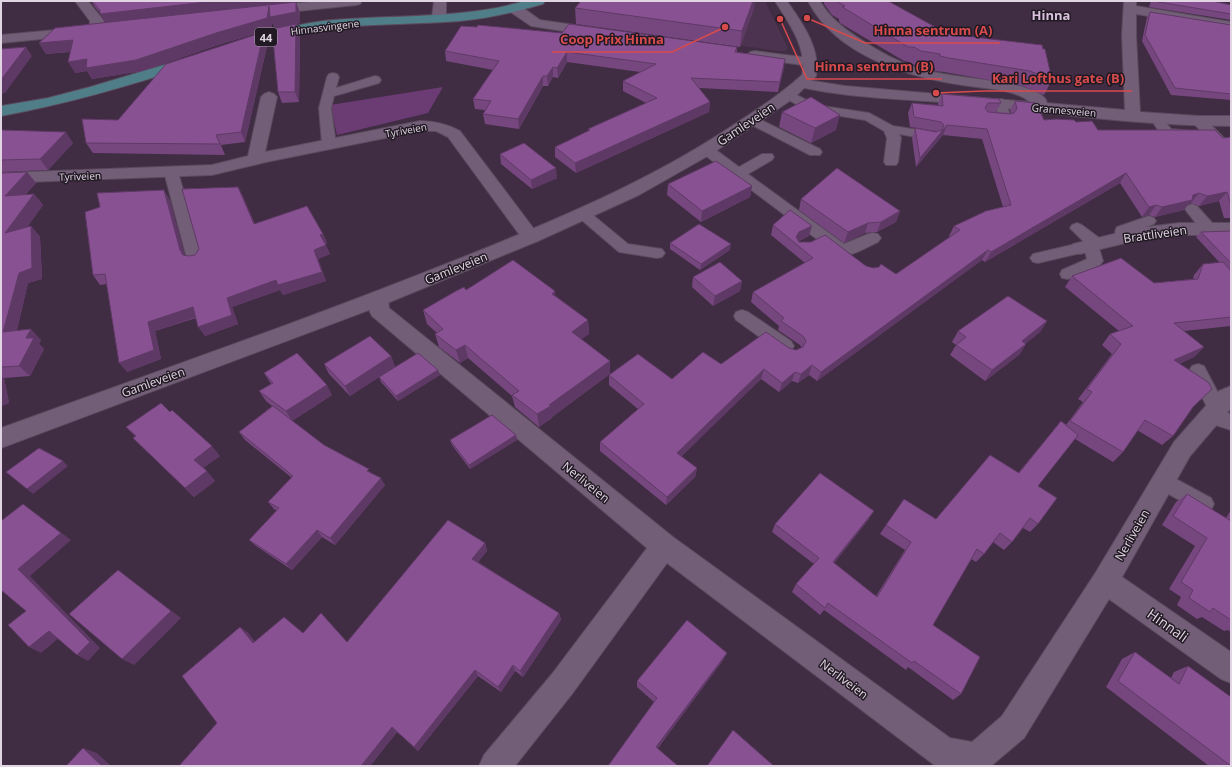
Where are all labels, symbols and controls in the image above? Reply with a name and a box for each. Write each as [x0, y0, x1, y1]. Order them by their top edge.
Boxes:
district label: Hinna [1032, 6, 1070, 24]
street label: Hinnasvingene [290, 16, 360, 38]
callout: Hinna sentrum (A) [865, 18, 1000, 43]
text: Hinna sentrum (A) [874, 21, 992, 39]
callout: Coop Prix Hinna [552, 27, 672, 52]
road number: 44 [255, 28, 277, 46]
text: Coop Prix Hinna [560, 30, 664, 48]
callout: Hinna sentrum (B) [807, 54, 942, 79]
text: Hinna sentrum (B) [815, 57, 933, 75]
callout: Kari Lofthus gate (B) [984, 66, 1132, 91]
text: Kari Lofthus gate (B) [992, 69, 1124, 87]
street label: Gamleveien [714, 98, 778, 150]
street label: Grannesveien [1031, 100, 1097, 120]
street label: Tyriveien [384, 119, 428, 141]
street label: Tyriveien [59, 168, 101, 184]
street label: Brattliveien [1122, 221, 1188, 247]
street label: Gamleveien [422, 248, 490, 288]
street label: Gamleveien [119, 363, 187, 401]
street label: Nerliveien [559, 458, 613, 506]
street label: Nerliveien [1110, 506, 1154, 564]
street label: Hinnali [1144, 604, 1192, 646]
street label: Nerliveien [816, 655, 872, 703]

